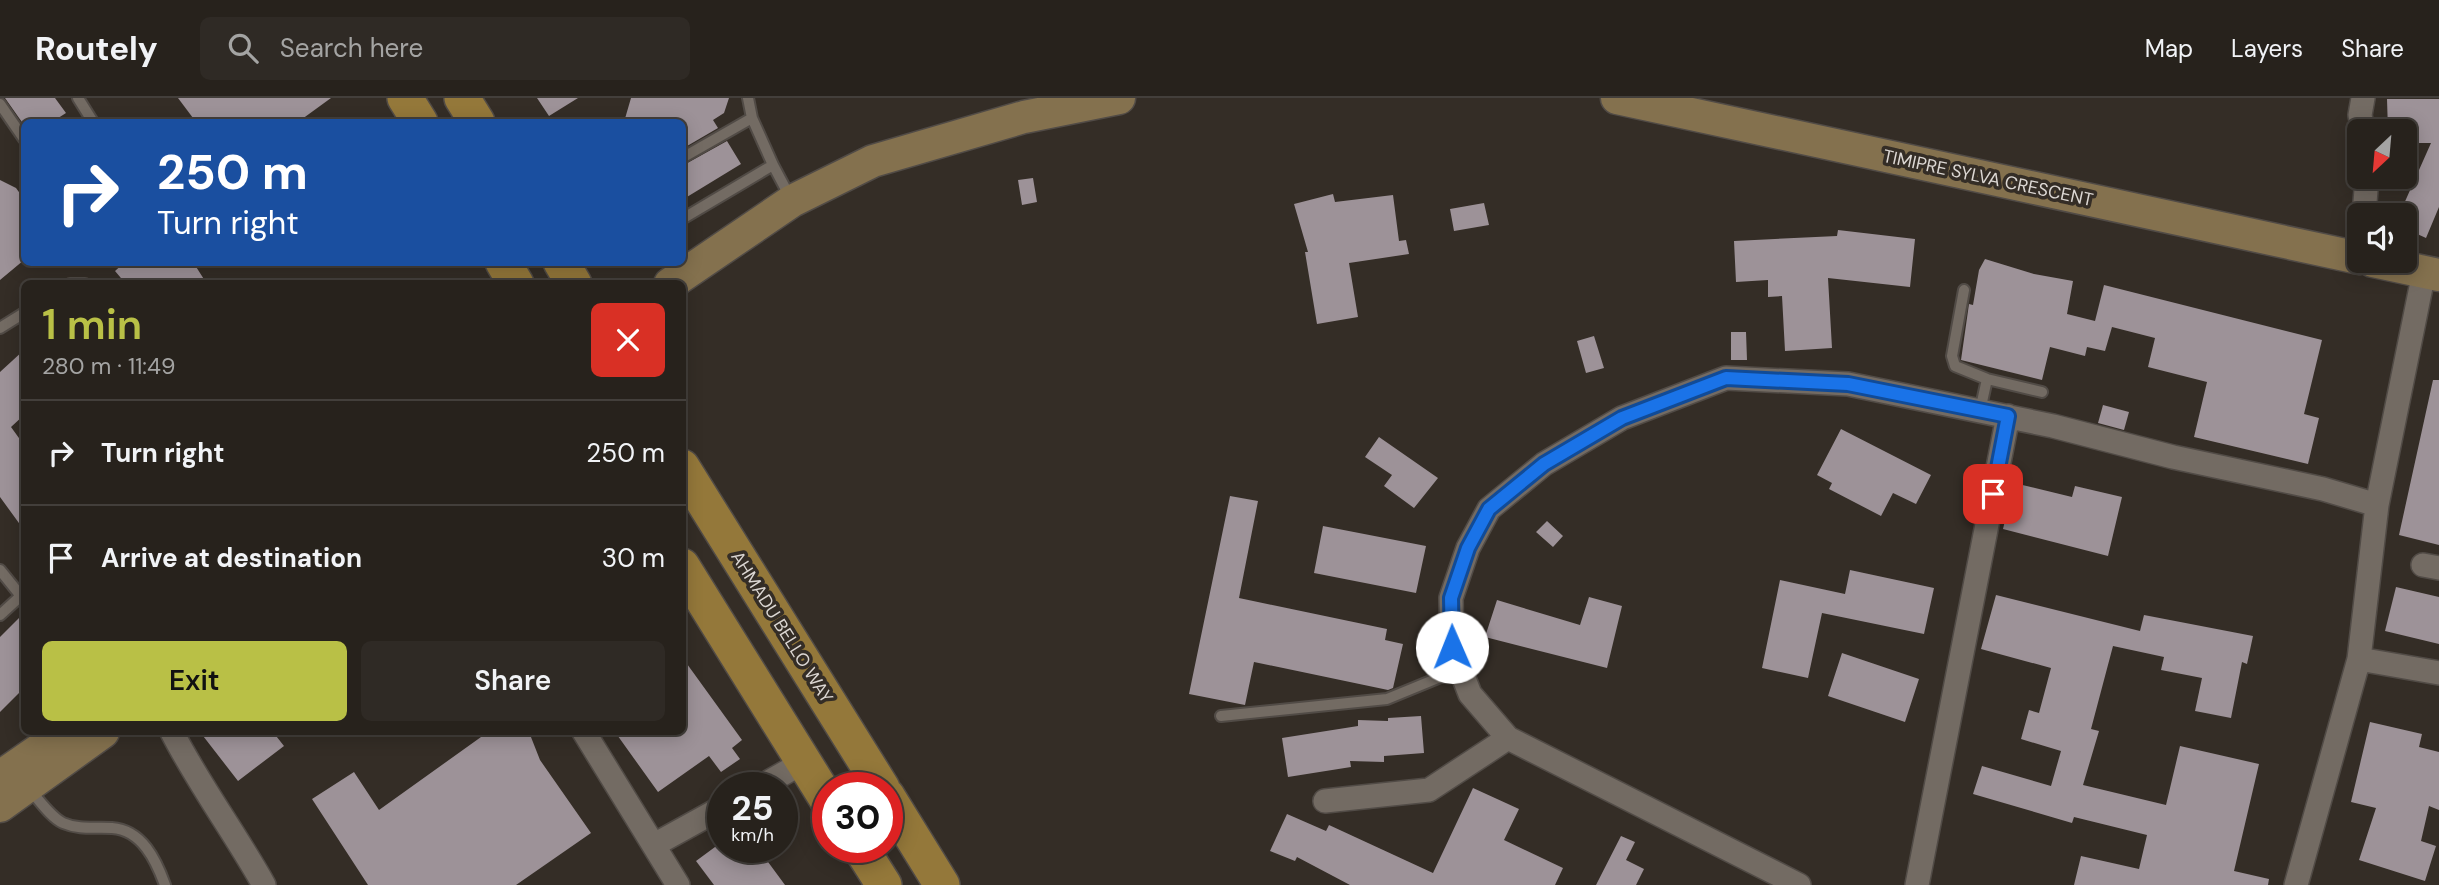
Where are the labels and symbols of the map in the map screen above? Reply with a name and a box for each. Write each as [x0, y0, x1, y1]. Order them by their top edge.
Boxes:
north arrow [2347, 119, 2417, 189]
street label: TIMIPRE SYLVA CRESCENT [1881, 144, 2095, 212]
pin [1963, 464, 2023, 524]
street label: AHMADU BELLO WAY [725, 546, 839, 708]
position arrow [1415, 610, 1489, 684]
speed limit sign: 30 [812, 772, 903, 863]

